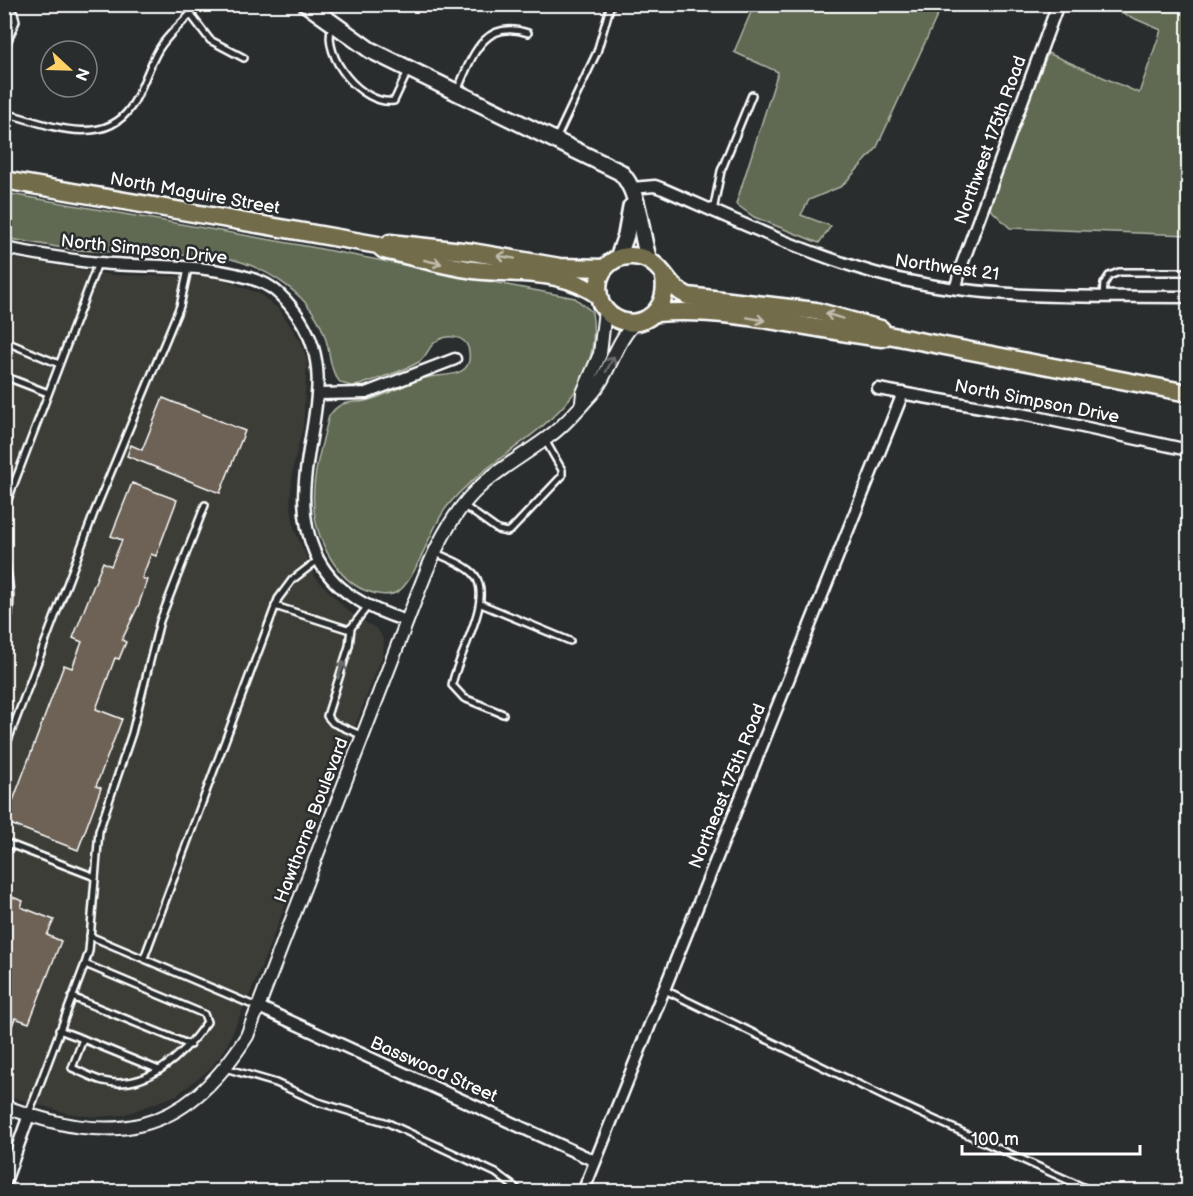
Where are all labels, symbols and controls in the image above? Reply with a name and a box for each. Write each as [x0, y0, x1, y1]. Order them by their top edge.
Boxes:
north arrow [39, 39, 99, 99]
street label: Northwest 175th Road [950, 53, 1031, 227]
text: N [70, 65, 93, 83]
street label: North Maguire Street [108, 168, 282, 219]
street label: North Simpson Drive [60, 230, 229, 269]
street label: Northwest 21 [893, 250, 1000, 285]
one-way arrow [496, 251, 516, 262]
one-way arrow [423, 257, 442, 269]
one-way arrow [825, 310, 844, 321]
one-way arrow [745, 313, 765, 324]
one-way arrow [604, 356, 616, 373]
street label: North Simpson Drive [953, 375, 1121, 428]
one-way arrow [337, 661, 348, 680]
street label: Northeast 175th Road [685, 701, 770, 872]
street label: Hawthorne Boulevard [270, 735, 353, 906]
street label: Basswood Street [367, 1032, 501, 1107]
scale bar [962, 1118, 1140, 1156]
text: 100 m [971, 1129, 1019, 1150]

